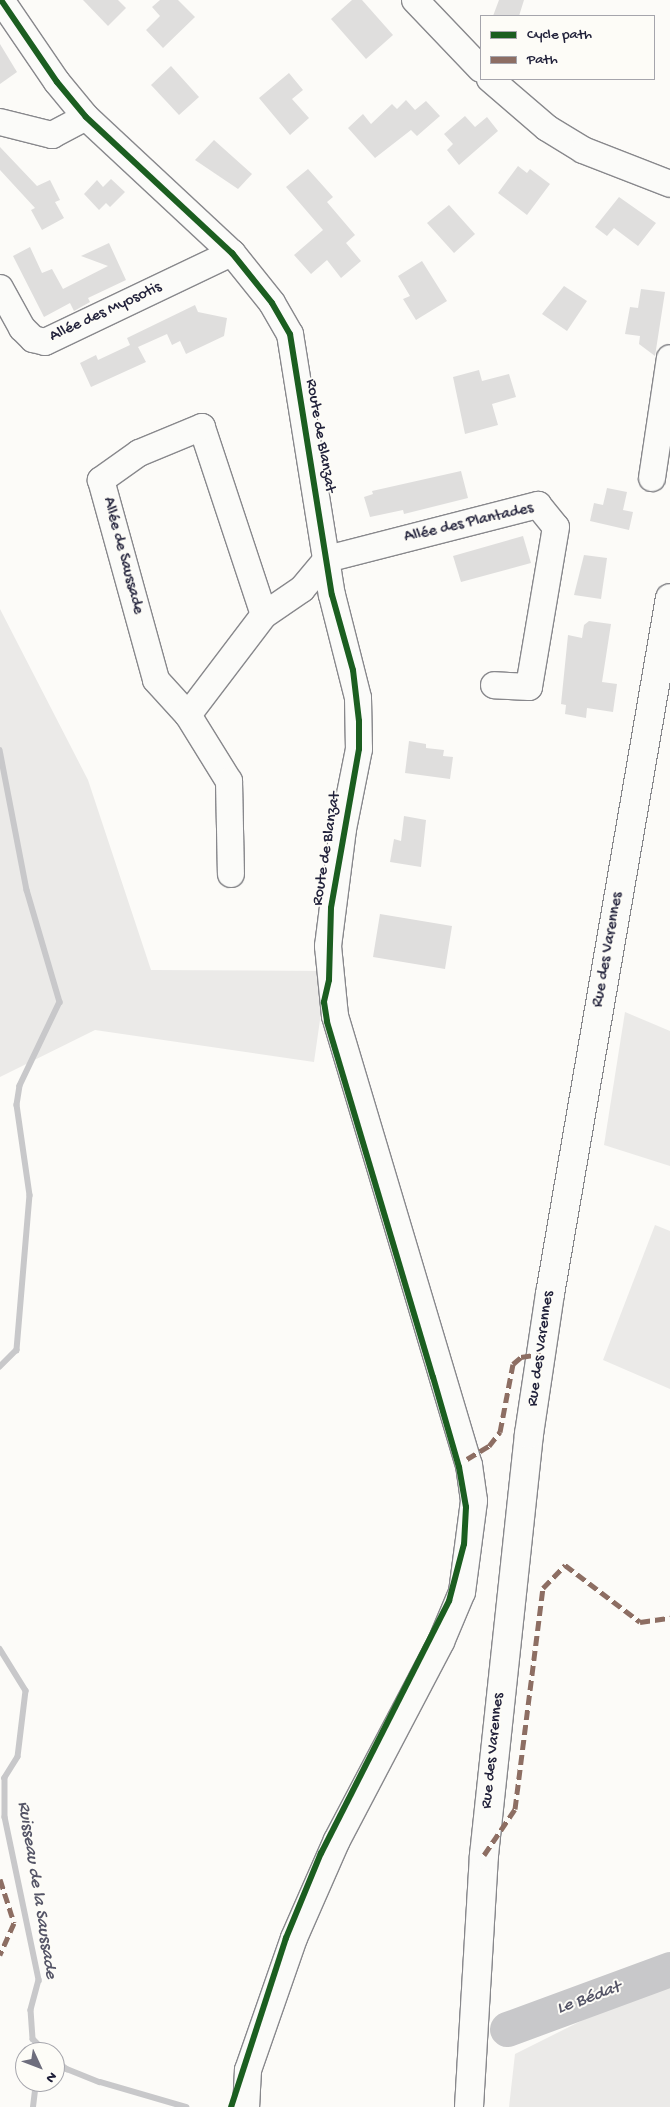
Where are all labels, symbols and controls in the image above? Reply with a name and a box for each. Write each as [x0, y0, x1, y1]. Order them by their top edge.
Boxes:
legend [480, 15, 655, 80]
text: Cycle path [527, 26, 592, 44]
text: Path [527, 51, 558, 69]
street label: Allée des Myosotis [47, 279, 165, 347]
street label: Route de Blanzat [300, 378, 338, 494]
street label: Allée de Saussade [97, 495, 147, 617]
street label: Allée des Plantades [403, 500, 535, 548]
street label: Route de Blanzat [310, 791, 346, 907]
street label: Rue des Varennes [589, 891, 629, 1009]
street label: Rue des Varennes [524, 1290, 560, 1408]
street label: Rue des Varennes [478, 1692, 510, 1810]
water label: Ruisseau de la Saussade [11, 1800, 61, 1980]
water label: Le Bédat [554, 1977, 624, 2021]
north arrow [15, 2042, 65, 2092]
text: N [41, 2068, 60, 2086]

